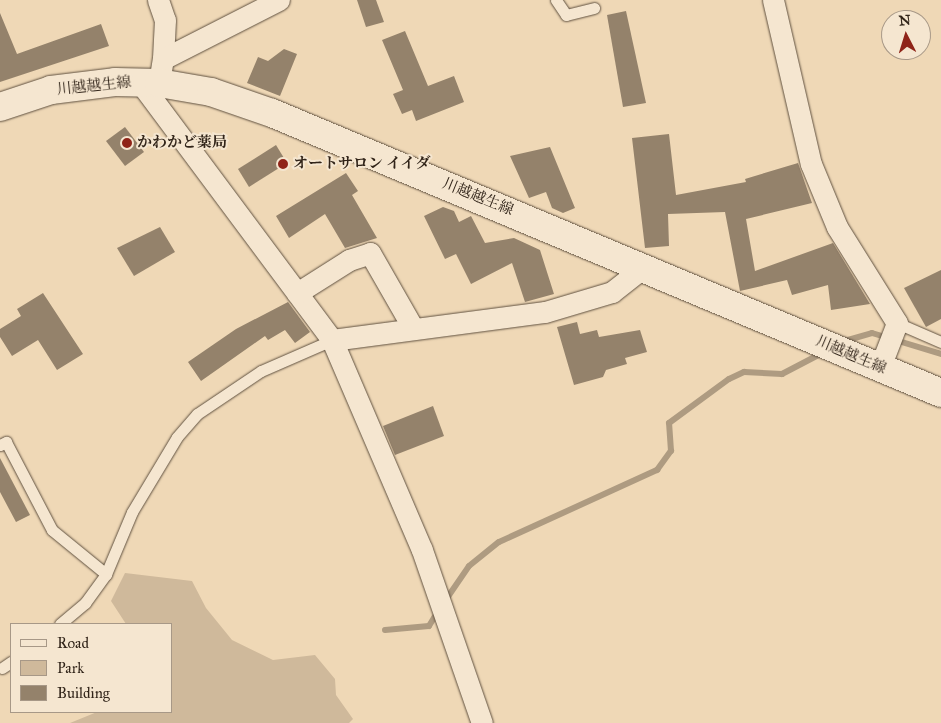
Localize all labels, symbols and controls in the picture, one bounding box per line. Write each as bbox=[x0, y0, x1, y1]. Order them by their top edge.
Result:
north arrow bbox=[881, 10, 931, 60]
text: N bbox=[898, 12, 911, 30]
street label: 川越越生線 bbox=[56, 73, 132, 99]
place label: かわかど薬局 bbox=[137, 134, 227, 152]
marker: かわかど薬局 bbox=[121, 137, 133, 149]
place label: オートサロン イイダ bbox=[293, 155, 431, 173]
marker: オートサロン イイダ bbox=[277, 158, 289, 170]
street label: 川越越生線 bbox=[440, 175, 516, 219]
street label: 川越越生線 bbox=[813, 332, 889, 378]
legend bbox=[10, 623, 172, 713]
text: Road bbox=[57, 634, 89, 652]
text: Park bbox=[57, 659, 84, 677]
text: Building bbox=[57, 684, 110, 702]

